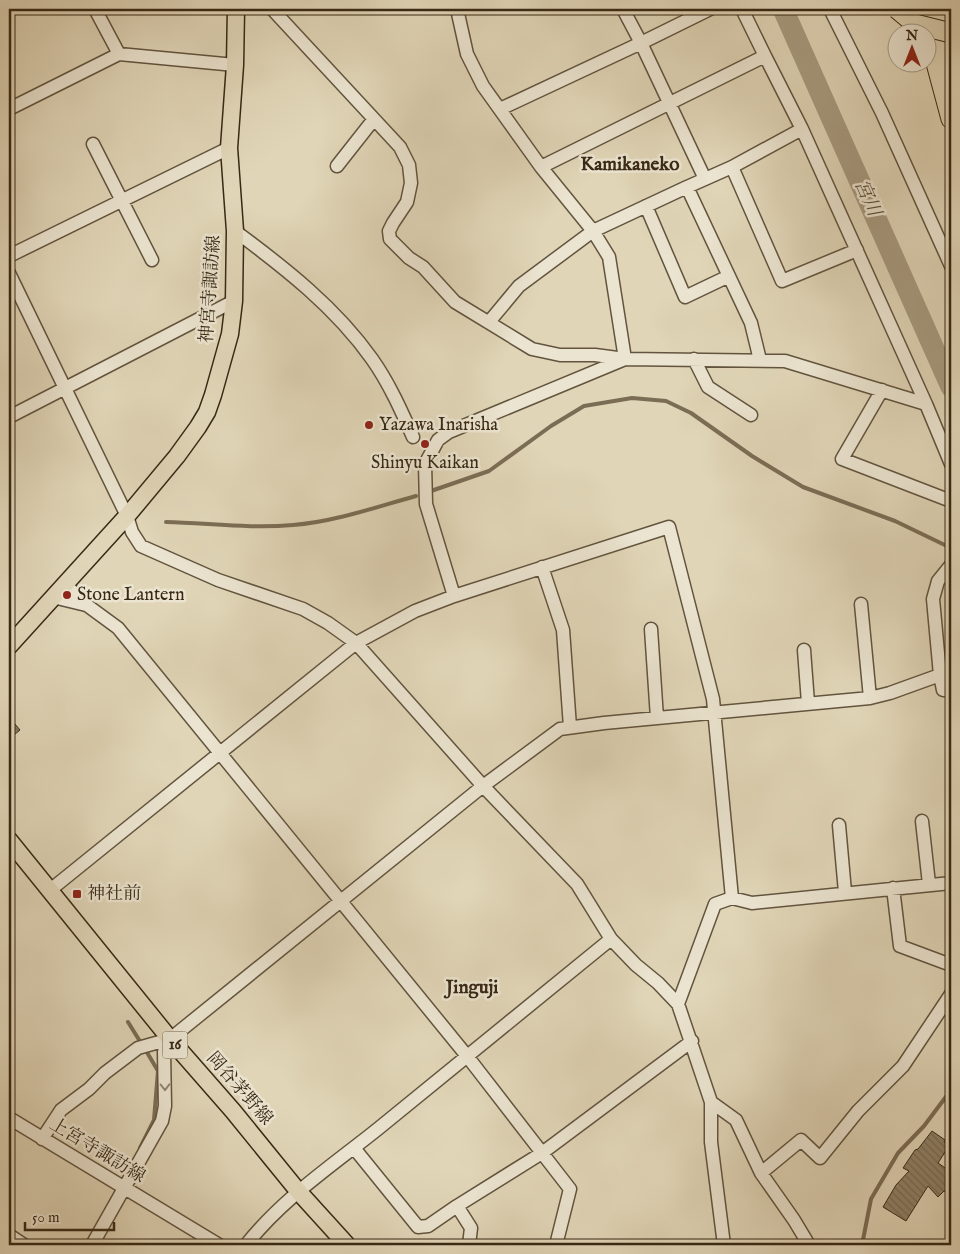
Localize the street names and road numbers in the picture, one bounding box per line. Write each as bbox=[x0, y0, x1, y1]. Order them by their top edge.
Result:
street label: 神宮寺諏訪線 bbox=[196, 234, 226, 344]
road number: 16 bbox=[162, 1032, 188, 1058]
street label: 岡谷茅野線 bbox=[201, 1047, 277, 1131]
street label: 上宮寺諏訪線 bbox=[45, 1113, 149, 1189]

